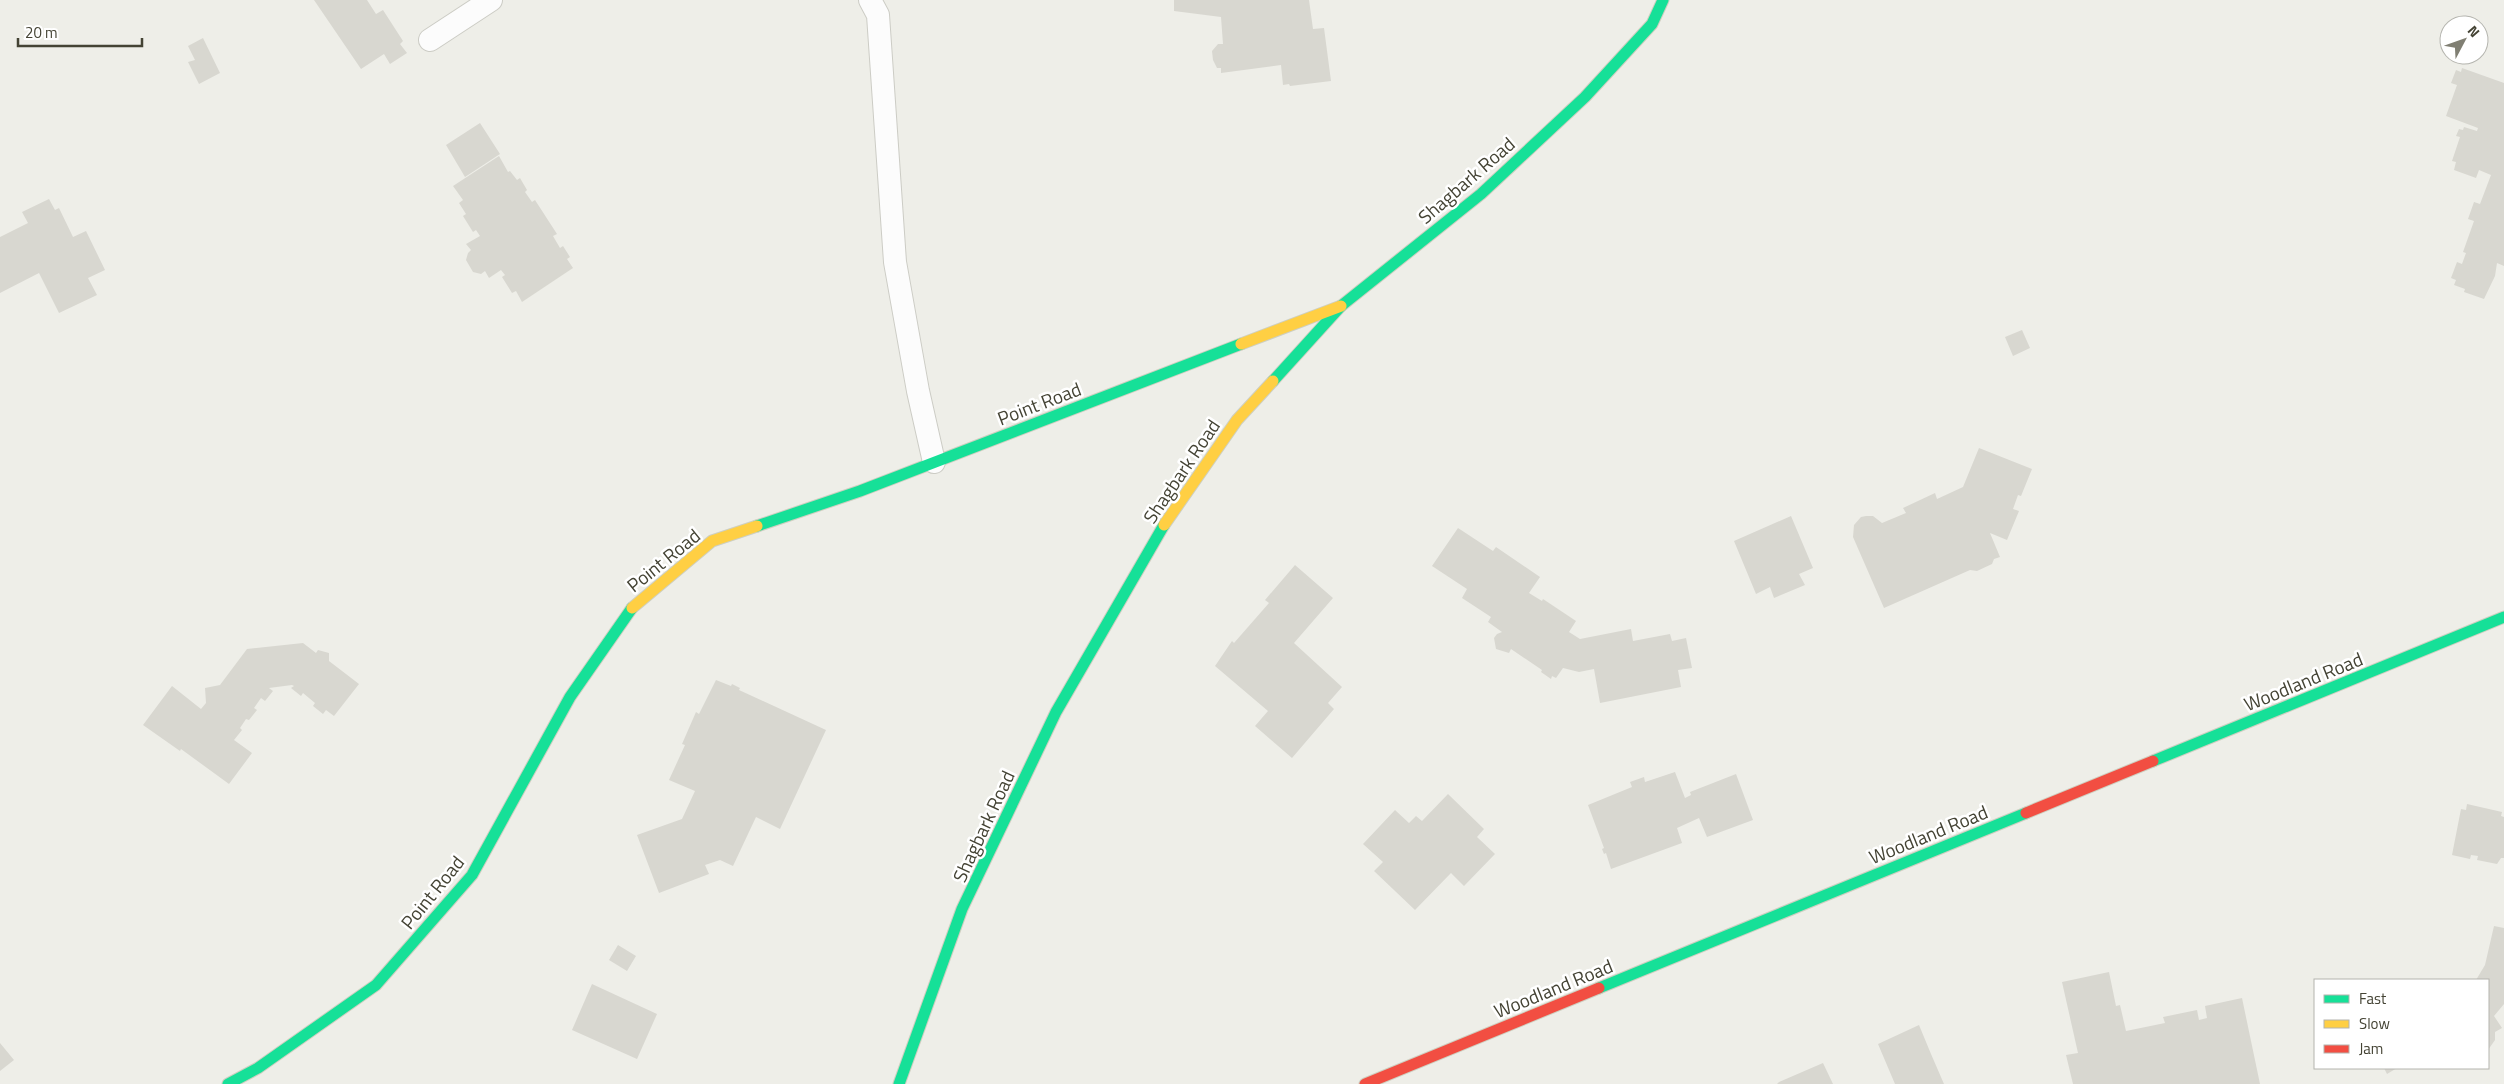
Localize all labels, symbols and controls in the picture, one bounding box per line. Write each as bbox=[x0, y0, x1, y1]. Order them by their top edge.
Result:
scale bar bbox=[18, 15, 141, 47]
north arrow bbox=[2439, 15, 2489, 65]
text: 20 m bbox=[25, 21, 58, 44]
text: N bbox=[2463, 21, 2485, 42]
street label: Shagbark Road bbox=[1411, 130, 1521, 230]
street label: Point Road bbox=[993, 374, 1085, 432]
street label: Shagbark Road bbox=[1135, 413, 1227, 529]
street label: Point Road bbox=[620, 521, 706, 599]
street label: Woodland Road bbox=[2239, 644, 2367, 718]
street label: Shagbark Road bbox=[944, 765, 1022, 887]
street label: Woodland Road bbox=[1864, 797, 1992, 871]
street label: Point Road bbox=[393, 849, 471, 935]
street label: Woodland Road bbox=[1489, 951, 1617, 1025]
legend bbox=[2314, 979, 2489, 1069]
text: Fast bbox=[2359, 987, 2387, 1010]
text: Slow bbox=[2359, 1012, 2390, 1035]
text: Jam bbox=[2359, 1037, 2383, 1060]

